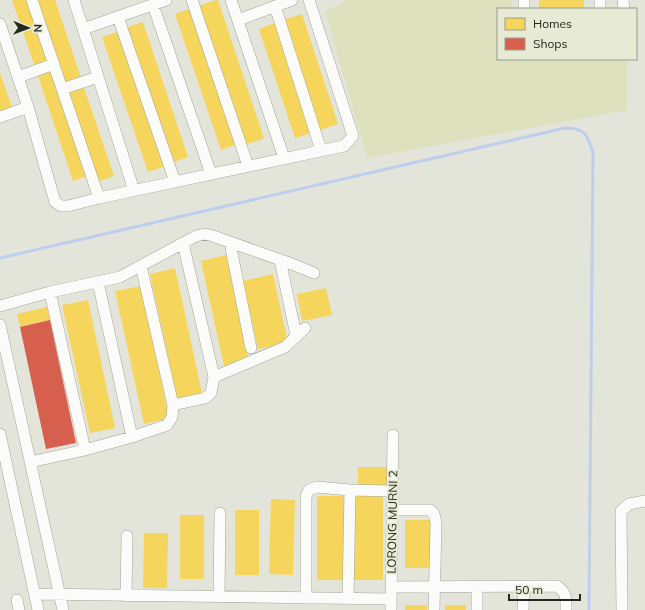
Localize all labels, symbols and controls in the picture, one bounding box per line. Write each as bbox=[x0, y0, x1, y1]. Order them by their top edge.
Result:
north arrow bbox=[8, 8, 48, 48]
legend bbox=[497, 8, 637, 60]
text: Homes bbox=[533, 16, 572, 31]
text: N bbox=[31, 24, 45, 32]
text: Shops bbox=[533, 36, 568, 51]
street label: LORONG MURNI 2 bbox=[384, 470, 400, 574]
scale bar bbox=[509, 576, 580, 602]
text: 50 m bbox=[515, 582, 543, 597]

